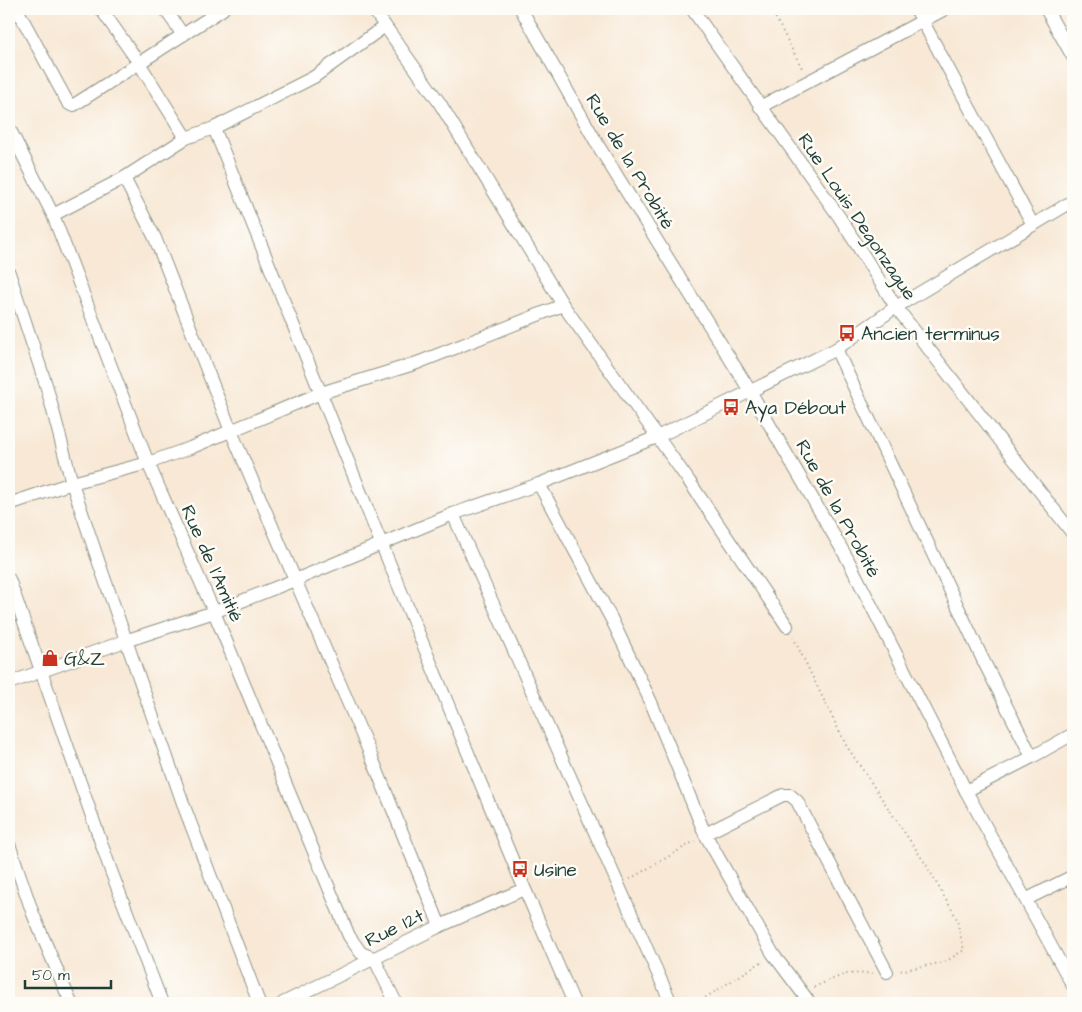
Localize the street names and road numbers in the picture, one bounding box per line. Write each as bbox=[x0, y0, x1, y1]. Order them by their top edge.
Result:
street label: Rue de la Probité bbox=[579, 89, 681, 235]
street label: Rue Louis Degonzague bbox=[790, 128, 923, 306]
street label: Rue de la Probité bbox=[789, 435, 887, 583]
street label: Rue de l'Amitié bbox=[174, 501, 249, 626]
street label: Rue I2t bbox=[361, 902, 429, 954]

